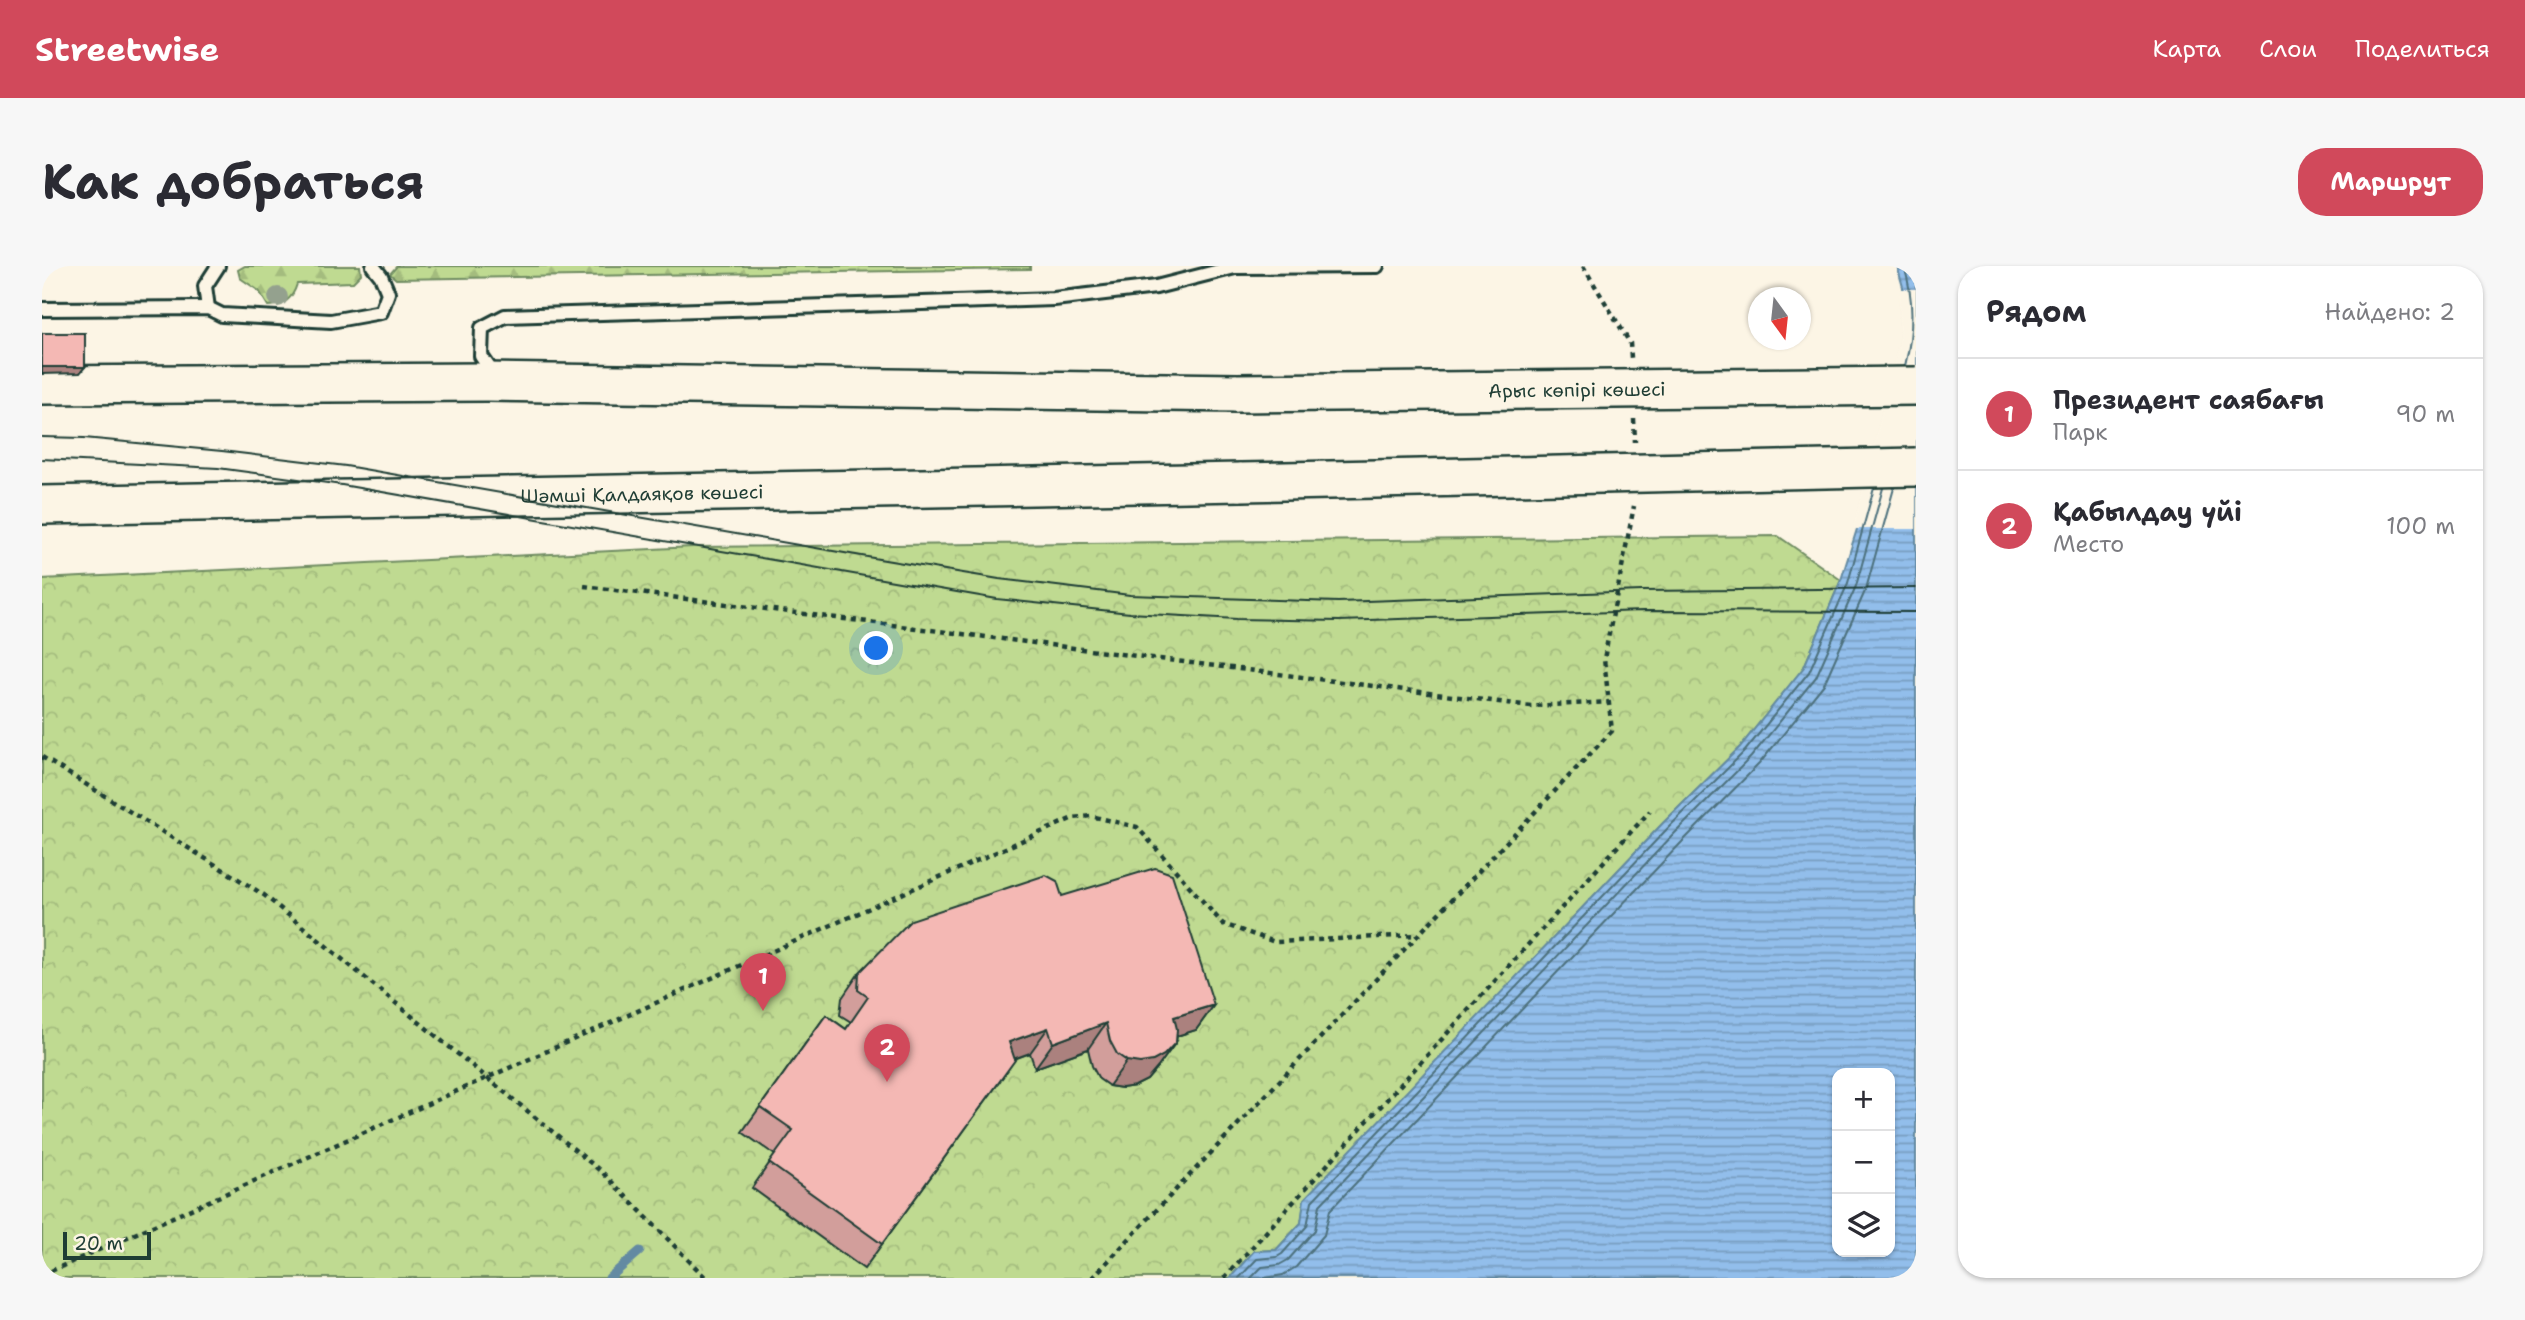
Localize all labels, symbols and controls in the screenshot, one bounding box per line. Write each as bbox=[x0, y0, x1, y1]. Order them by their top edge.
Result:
text: Streetwise bbox=[35, 27, 219, 72]
text: Карта bbox=[2153, 33, 2221, 65]
text: Слои bbox=[2259, 33, 2317, 65]
text: Поделиться bbox=[2355, 33, 2490, 65]
button: Маршрут bbox=[2298, 148, 2483, 216]
text: Как добраться bbox=[42, 149, 424, 215]
north arrow bbox=[1748, 287, 1811, 350]
text: Рядом bbox=[1986, 291, 2086, 332]
text: Найдено: 2 bbox=[2325, 297, 2455, 327]
street label: Арыс көпірі көшесі bbox=[1488, 376, 1666, 403]
text: Президент саябағы bbox=[2053, 382, 2324, 417]
text: 1 bbox=[2004, 399, 2014, 429]
text: 90 m bbox=[2395, 399, 2455, 429]
text: Парк bbox=[2053, 417, 2108, 447]
street label: Шәмші Қалдаяқов көшесі bbox=[520, 479, 764, 508]
text: Қабылдау үйі bbox=[2053, 494, 2242, 529]
text: 2 bbox=[2001, 511, 2017, 541]
text: 100 m bbox=[2386, 511, 2455, 541]
text: Место bbox=[2053, 529, 2124, 559]
your location bbox=[859, 631, 893, 665]
pin: 1 bbox=[740, 953, 786, 1011]
pin: 2 bbox=[864, 1024, 910, 1082]
map controls bbox=[1832, 1068, 1895, 1257]
button: + bbox=[1832, 1068, 1895, 1131]
button: − bbox=[1832, 1131, 1895, 1194]
button: layers bbox=[1832, 1194, 1895, 1257]
scale bar bbox=[63, 1229, 150, 1261]
text: 20 m bbox=[74, 1231, 123, 1256]

